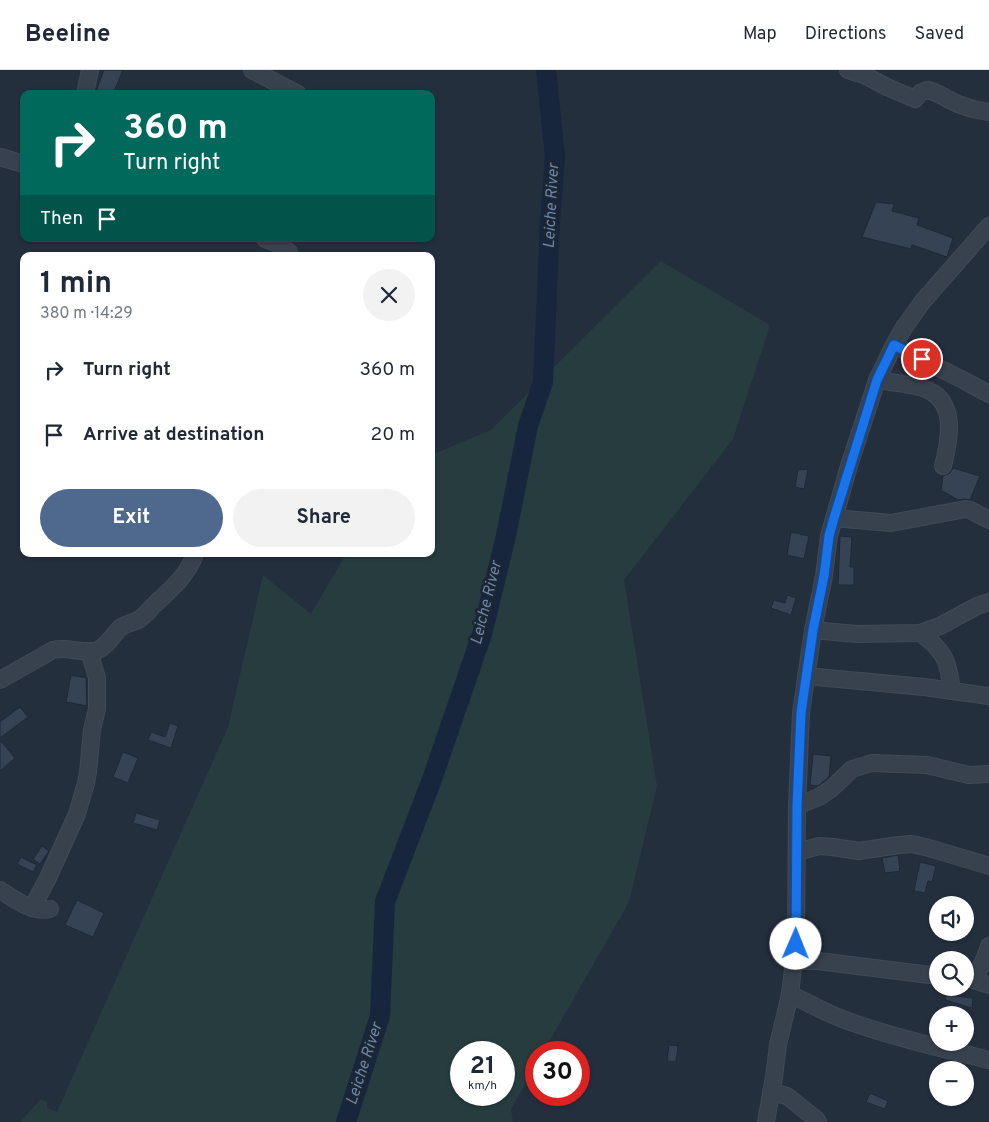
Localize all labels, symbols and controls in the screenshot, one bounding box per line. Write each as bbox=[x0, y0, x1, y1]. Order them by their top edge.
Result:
text: Beeline bbox=[25, 20, 110, 50]
text: Map bbox=[743, 23, 777, 46]
text: Directions bbox=[805, 23, 887, 46]
text: Saved bbox=[915, 23, 964, 46]
text: 360 m bbox=[123, 107, 228, 151]
icon: right bbox=[40, 110, 105, 175]
text: Turn right bbox=[123, 150, 220, 177]
water label: Leiche River bbox=[540, 161, 564, 249]
icon: arrive bbox=[93, 205, 121, 233]
text: Then bbox=[40, 207, 83, 231]
text: 1 min bbox=[40, 266, 112, 303]
button: close bbox=[363, 269, 415, 321]
text: 380 m · 14:29 bbox=[40, 304, 133, 324]
pin bbox=[901, 338, 943, 380]
icon: arrive bbox=[908, 345, 936, 373]
icon: right bbox=[40, 356, 68, 384]
text: Turn right bbox=[83, 358, 171, 382]
text: 360 m bbox=[359, 358, 415, 382]
icon: arrive bbox=[40, 421, 68, 449]
text: Arrive at destination bbox=[83, 423, 264, 447]
text: 20 m bbox=[371, 423, 415, 447]
button: Exit bbox=[40, 489, 223, 547]
button: Share bbox=[233, 489, 415, 547]
water label: Leiche River bbox=[467, 557, 507, 647]
map controls bbox=[929, 896, 974, 1106]
button: sound bbox=[929, 896, 974, 941]
position arrow bbox=[769, 917, 821, 969]
button: search bbox=[929, 951, 974, 996]
button: + bbox=[929, 1006, 974, 1051]
water label: Leiche River bbox=[342, 1019, 388, 1108]
speed limit sign: 30 bbox=[525, 1041, 590, 1106]
text: 21 bbox=[470, 1051, 495, 1083]
button: − bbox=[929, 1061, 974, 1106]
text: km/h bbox=[468, 1078, 497, 1094]

